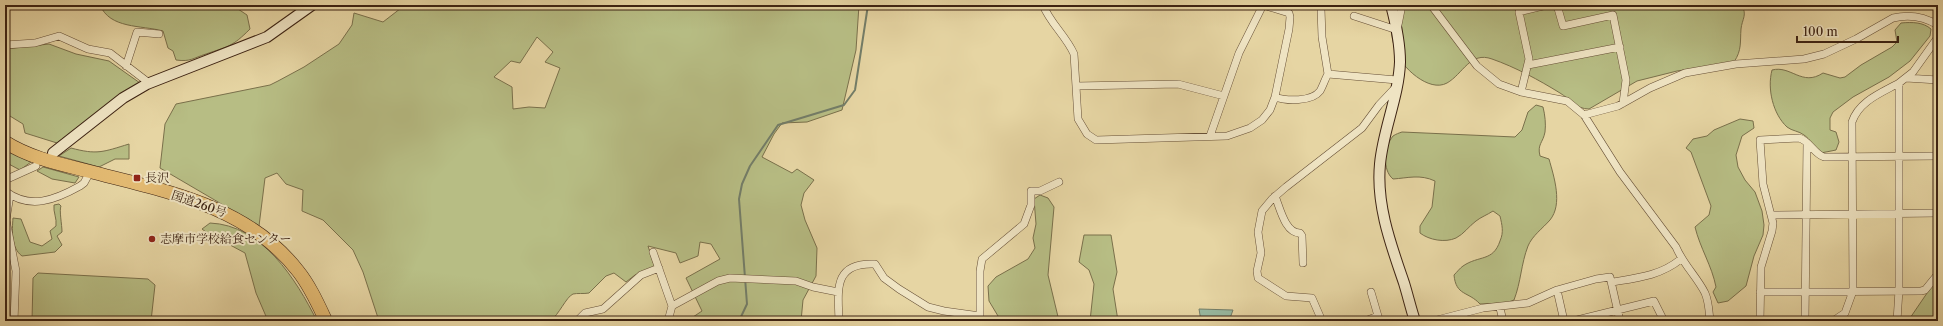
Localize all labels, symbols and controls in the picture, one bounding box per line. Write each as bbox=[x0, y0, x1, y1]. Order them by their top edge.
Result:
scale bar bbox=[1797, 18, 1898, 44]
text: 100 m bbox=[1803, 24, 1838, 39]
place label: 長沢 bbox=[145, 170, 169, 185]
marker: 長沢 bbox=[132, 173, 142, 183]
street label: 国道260号 bbox=[170, 187, 229, 220]
place label: 志摩市学校給食センター bbox=[160, 231, 292, 246]
marker: 志摩市学校給食センター bbox=[147, 234, 157, 244]

